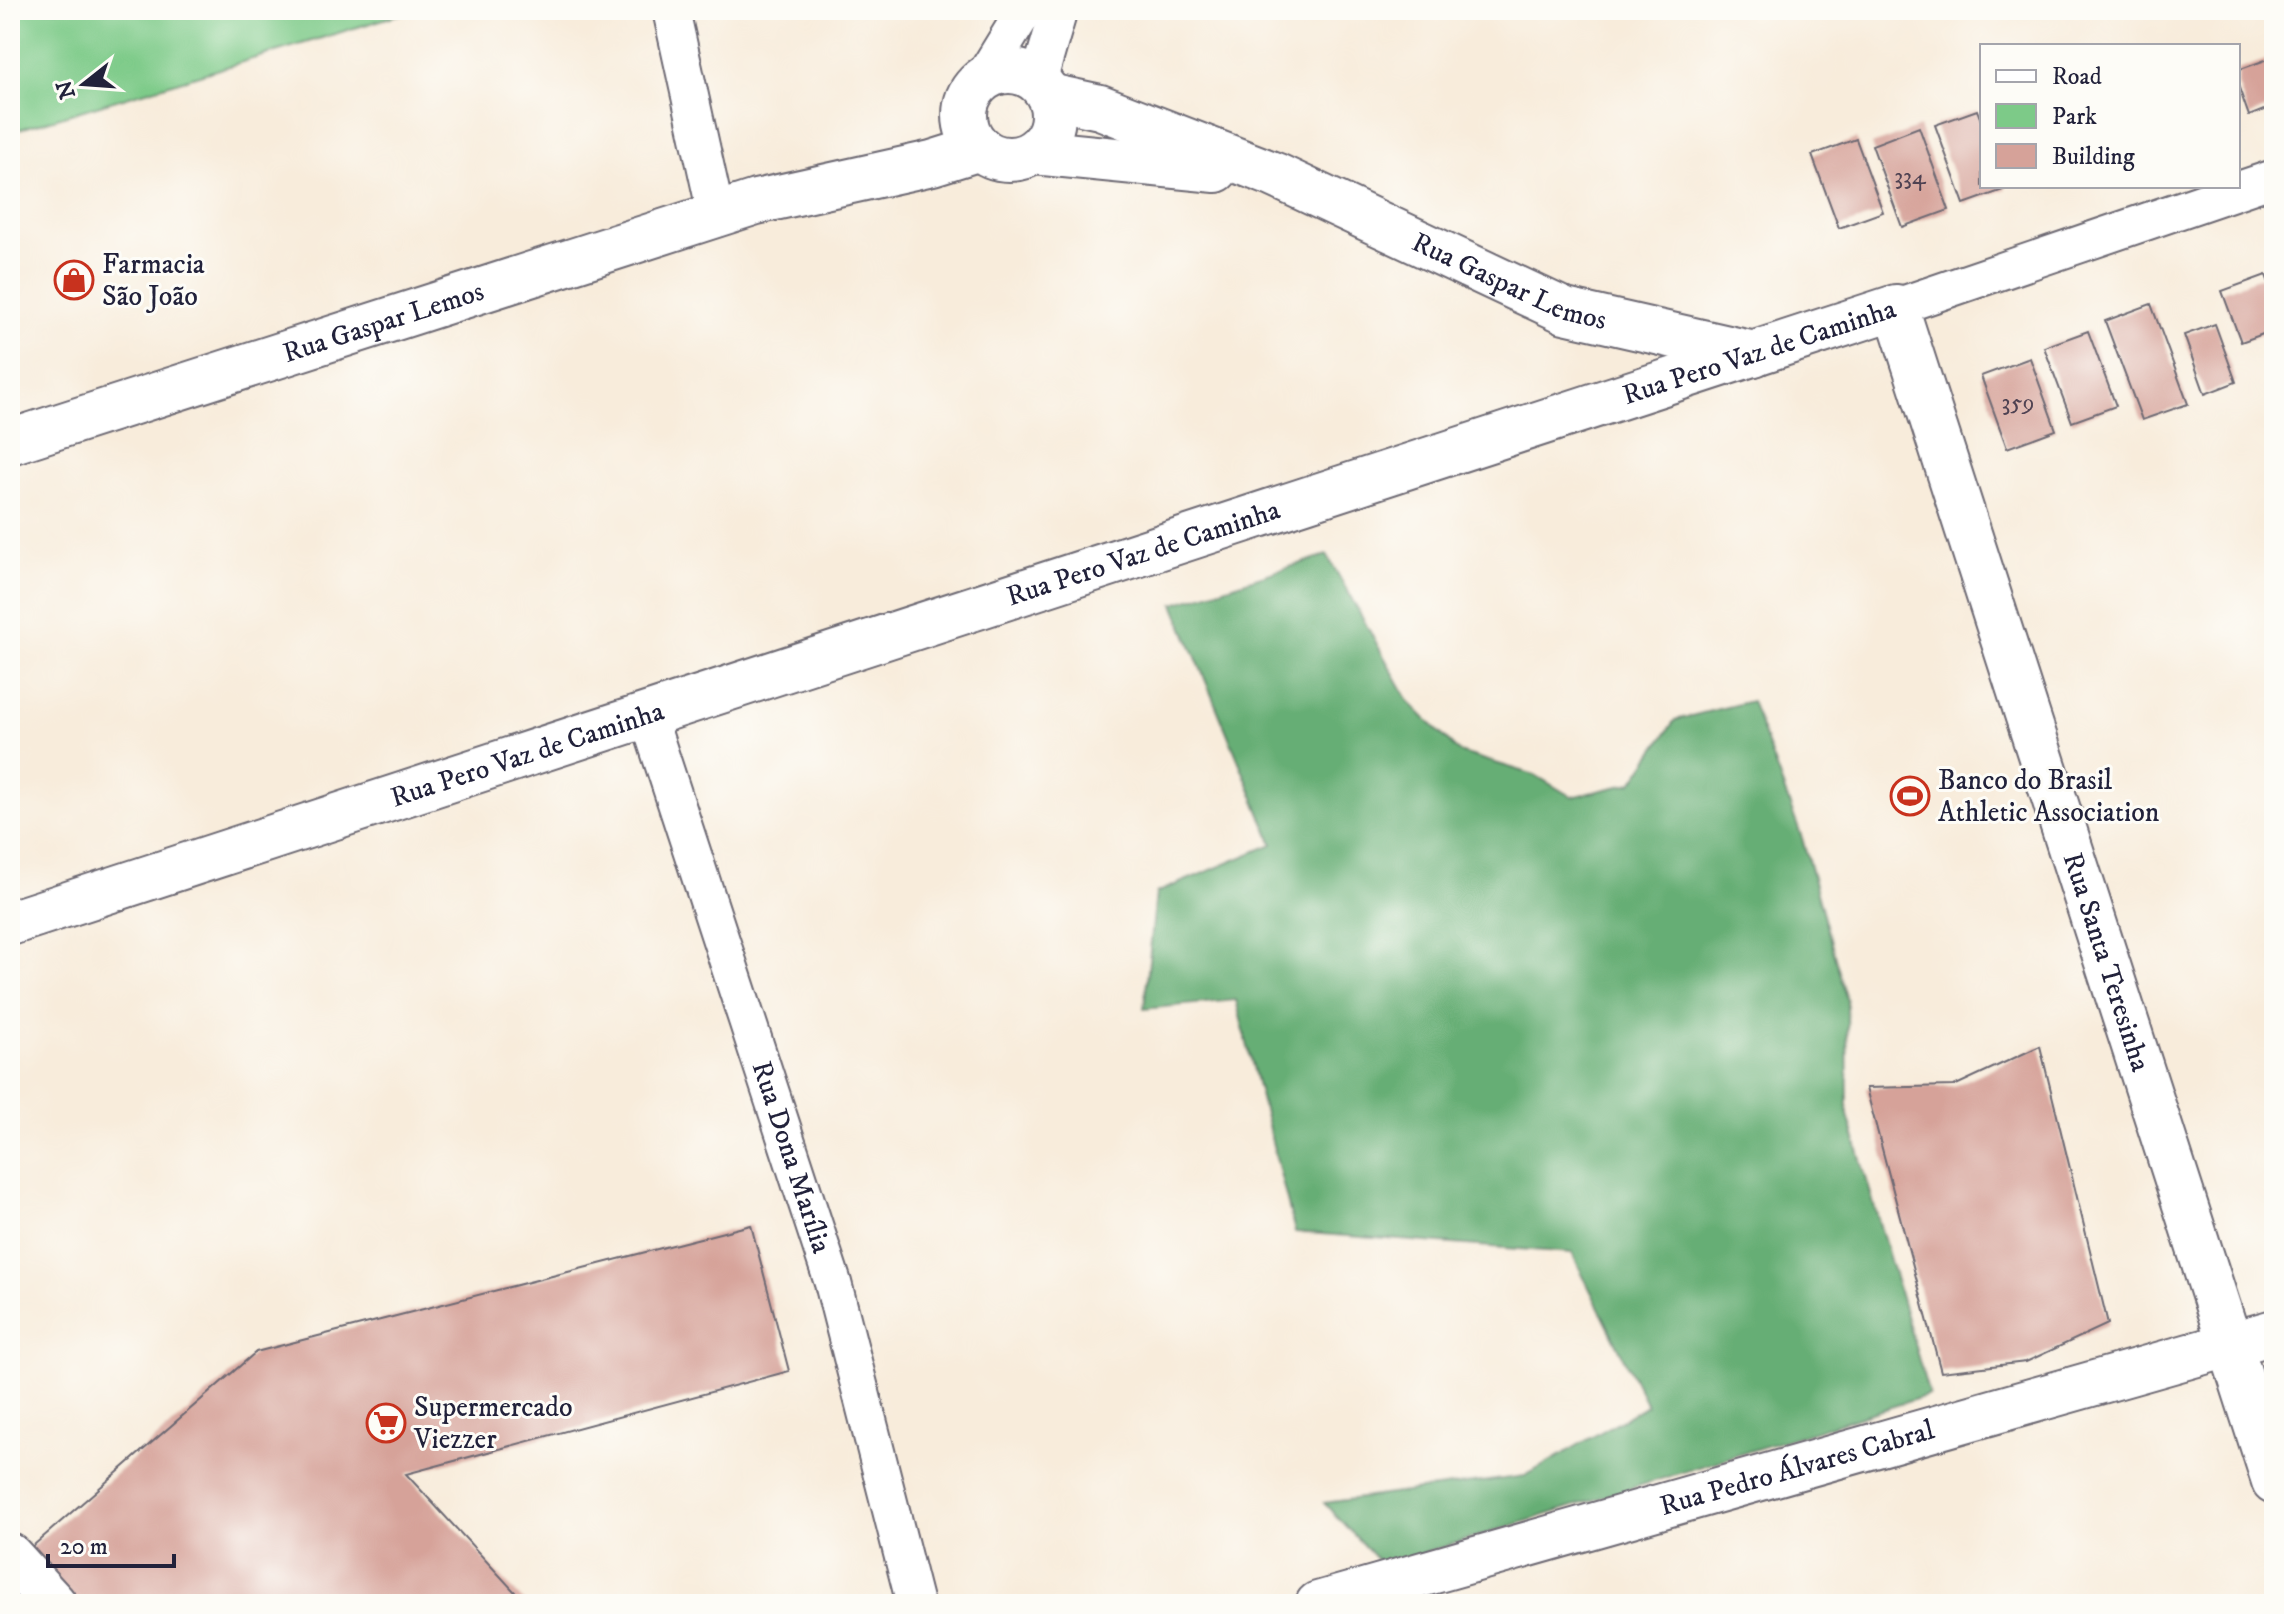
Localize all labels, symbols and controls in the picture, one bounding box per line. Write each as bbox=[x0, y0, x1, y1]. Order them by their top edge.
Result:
north arrow bbox=[44, 44, 124, 124]
legend bbox=[1980, 44, 2240, 188]
text: Road bbox=[2052, 62, 2102, 92]
text: N bbox=[51, 77, 82, 102]
text: Park bbox=[2052, 102, 2097, 132]
text: Building bbox=[2052, 142, 2135, 172]
house number: 334 bbox=[1894, 162, 1927, 192]
street label: Rua Gaspar Lemos bbox=[1407, 224, 1610, 337]
place label: Farmacia São João bbox=[102, 247, 205, 314]
shop icon: Farmacia São João bbox=[53, 259, 95, 301]
street label: Rua Gaspar Lemos bbox=[278, 273, 488, 371]
street label: Rua Pero Vaz de Caminha bbox=[1618, 291, 1900, 413]
house number: 359 bbox=[2002, 388, 2034, 418]
street label: Rua Pero Vaz de Caminha bbox=[1002, 492, 1284, 614]
street label: Rua Pero Vaz de Caminha bbox=[386, 693, 668, 815]
place label: Banco do Brasil Athletic Association bbox=[1938, 763, 2160, 830]
sports icon: Banco do Brasil Athletic Association bbox=[1889, 775, 1931, 817]
street label: Rua Santa Teresinha bbox=[2055, 848, 2158, 1076]
street label: Rua Dona Marília bbox=[744, 1057, 839, 1257]
place label: Supermercado Viezzer bbox=[413, 1390, 573, 1457]
supermarket icon: Supermercado Viezzer bbox=[365, 1402, 407, 1444]
street label: Rua Pedro Álvares Cabral bbox=[1656, 1412, 1939, 1523]
scale bar bbox=[48, 1518, 174, 1568]
text: 20 m bbox=[60, 1532, 108, 1562]

